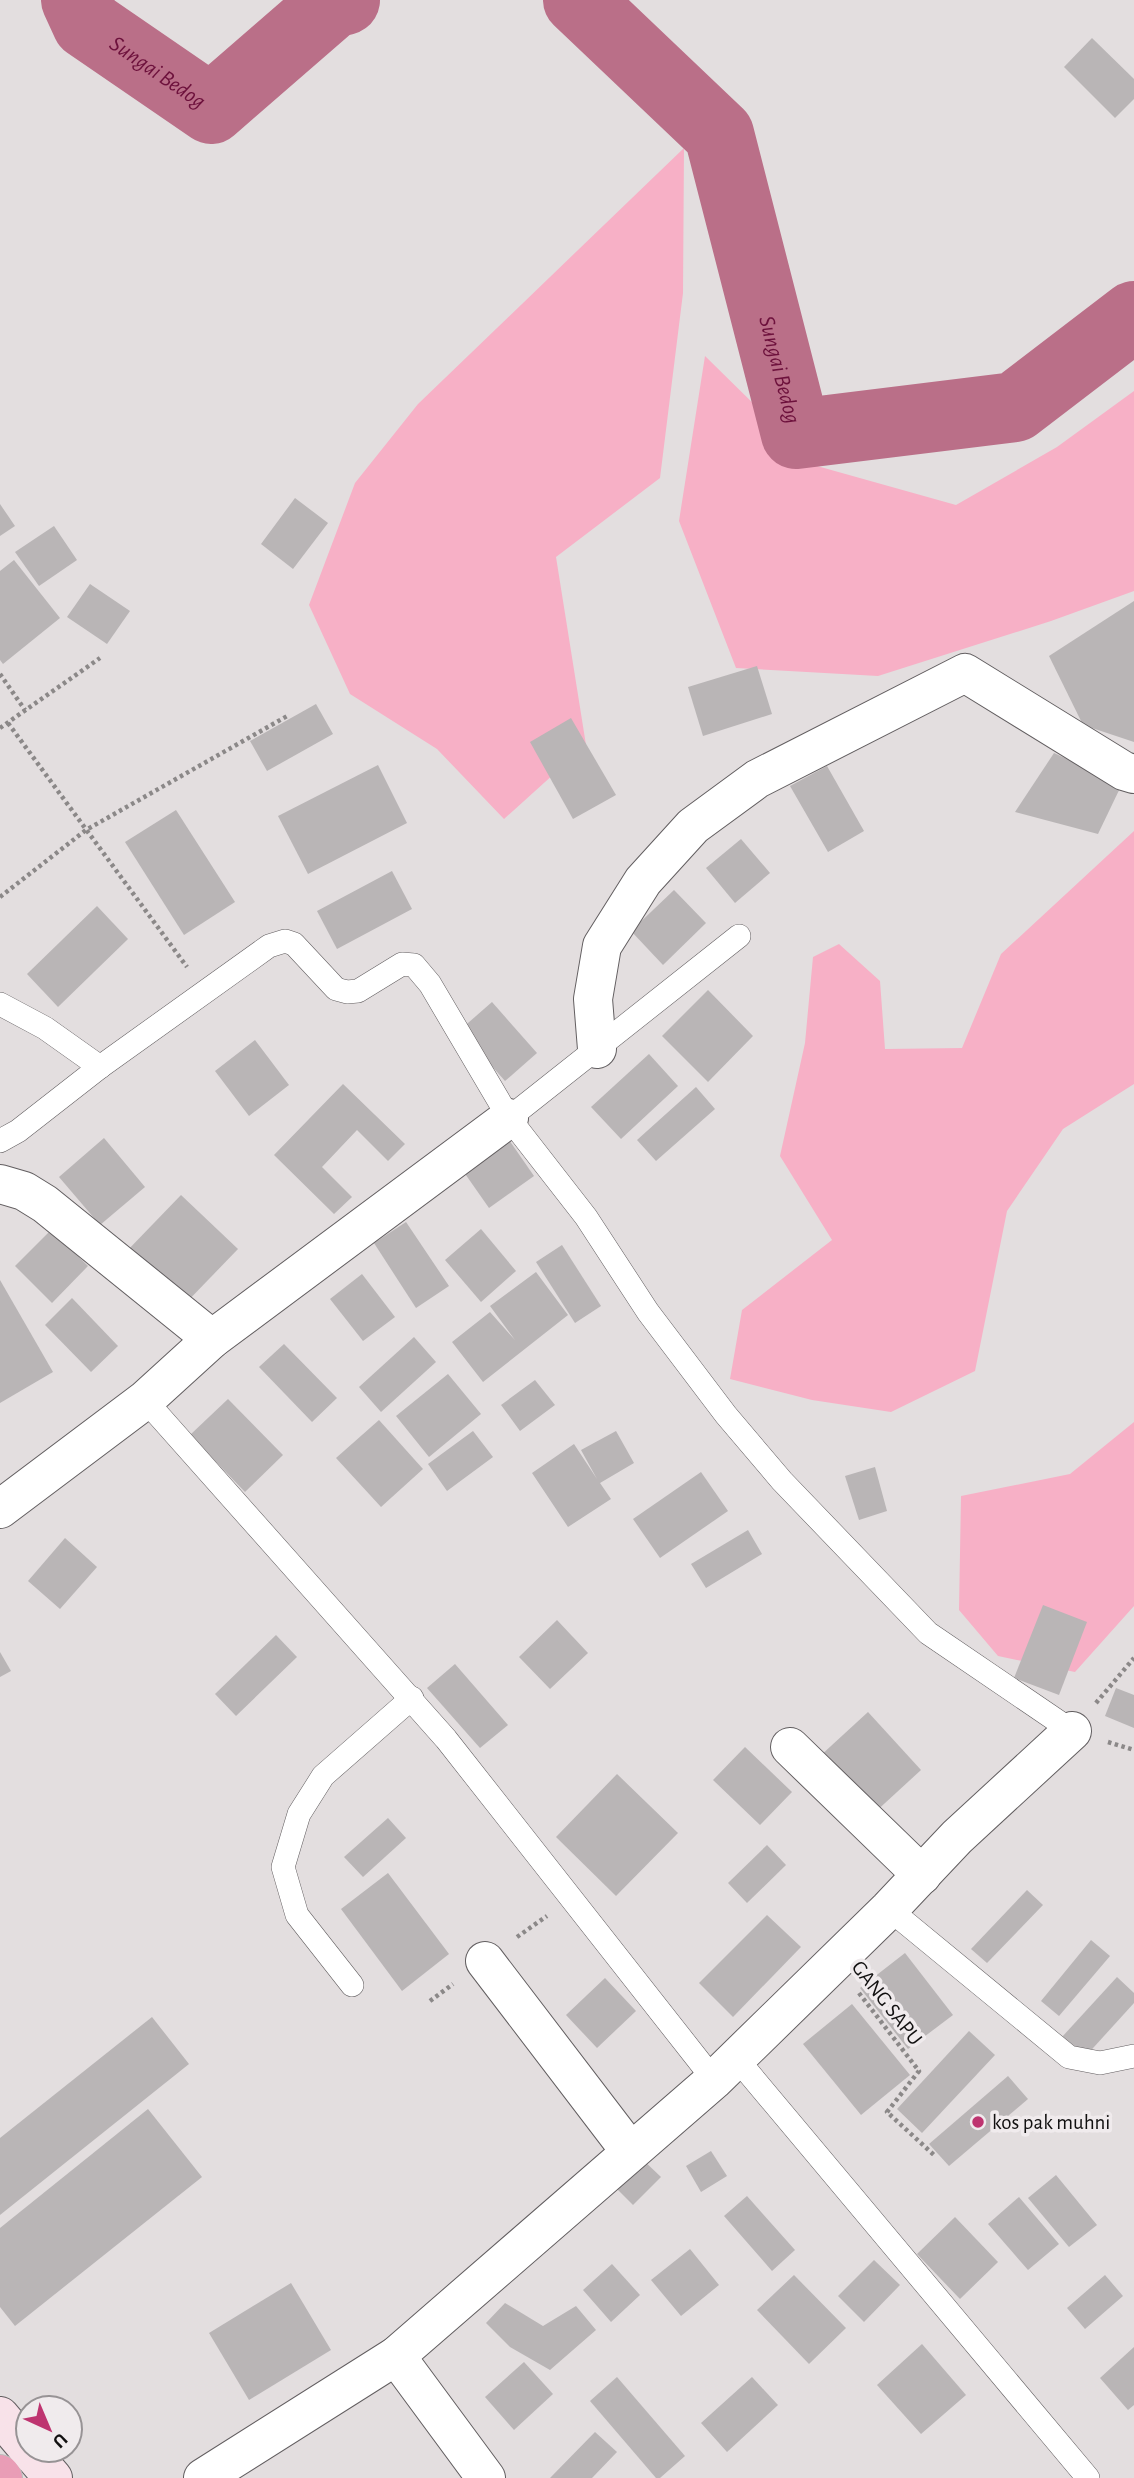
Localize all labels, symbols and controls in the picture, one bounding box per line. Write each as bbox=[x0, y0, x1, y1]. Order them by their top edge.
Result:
water label: Sungai Bedog bbox=[105, 32, 210, 113]
water label: Sungai Bedog bbox=[755, 313, 804, 426]
street label: GANG SAPU bbox=[848, 1957, 926, 2049]
place label: kos pak muhni bbox=[992, 2112, 1110, 2133]
marker: kos pak muhni bbox=[970, 2114, 986, 2130]
north arrow bbox=[14, 2394, 84, 2464]
text: U bbox=[49, 2429, 71, 2451]

